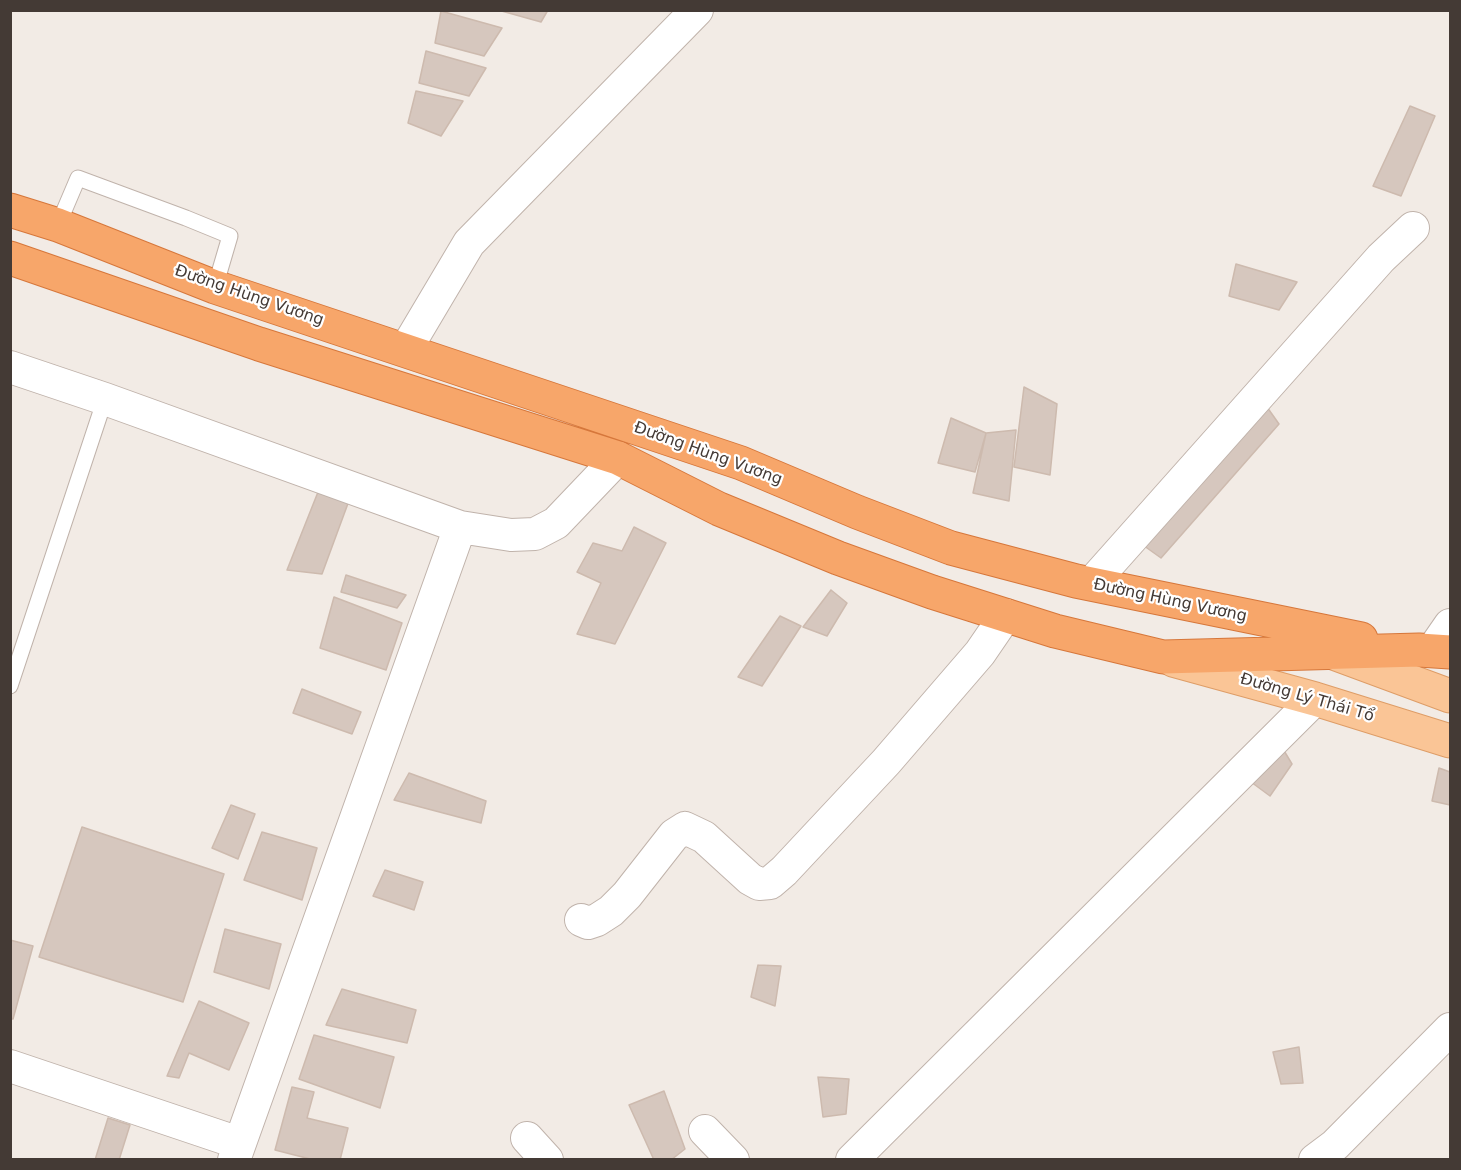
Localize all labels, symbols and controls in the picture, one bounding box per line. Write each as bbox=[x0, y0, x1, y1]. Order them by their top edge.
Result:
street label: Đường Hùng Vương bbox=[172, 261, 326, 331]
street label: Đường Hùng Vương bbox=[631, 418, 785, 490]
street label: Đường Hùng Vương bbox=[1091, 575, 1249, 627]
street label: Đường Lý Thái Tổ bbox=[1238, 670, 1376, 726]

